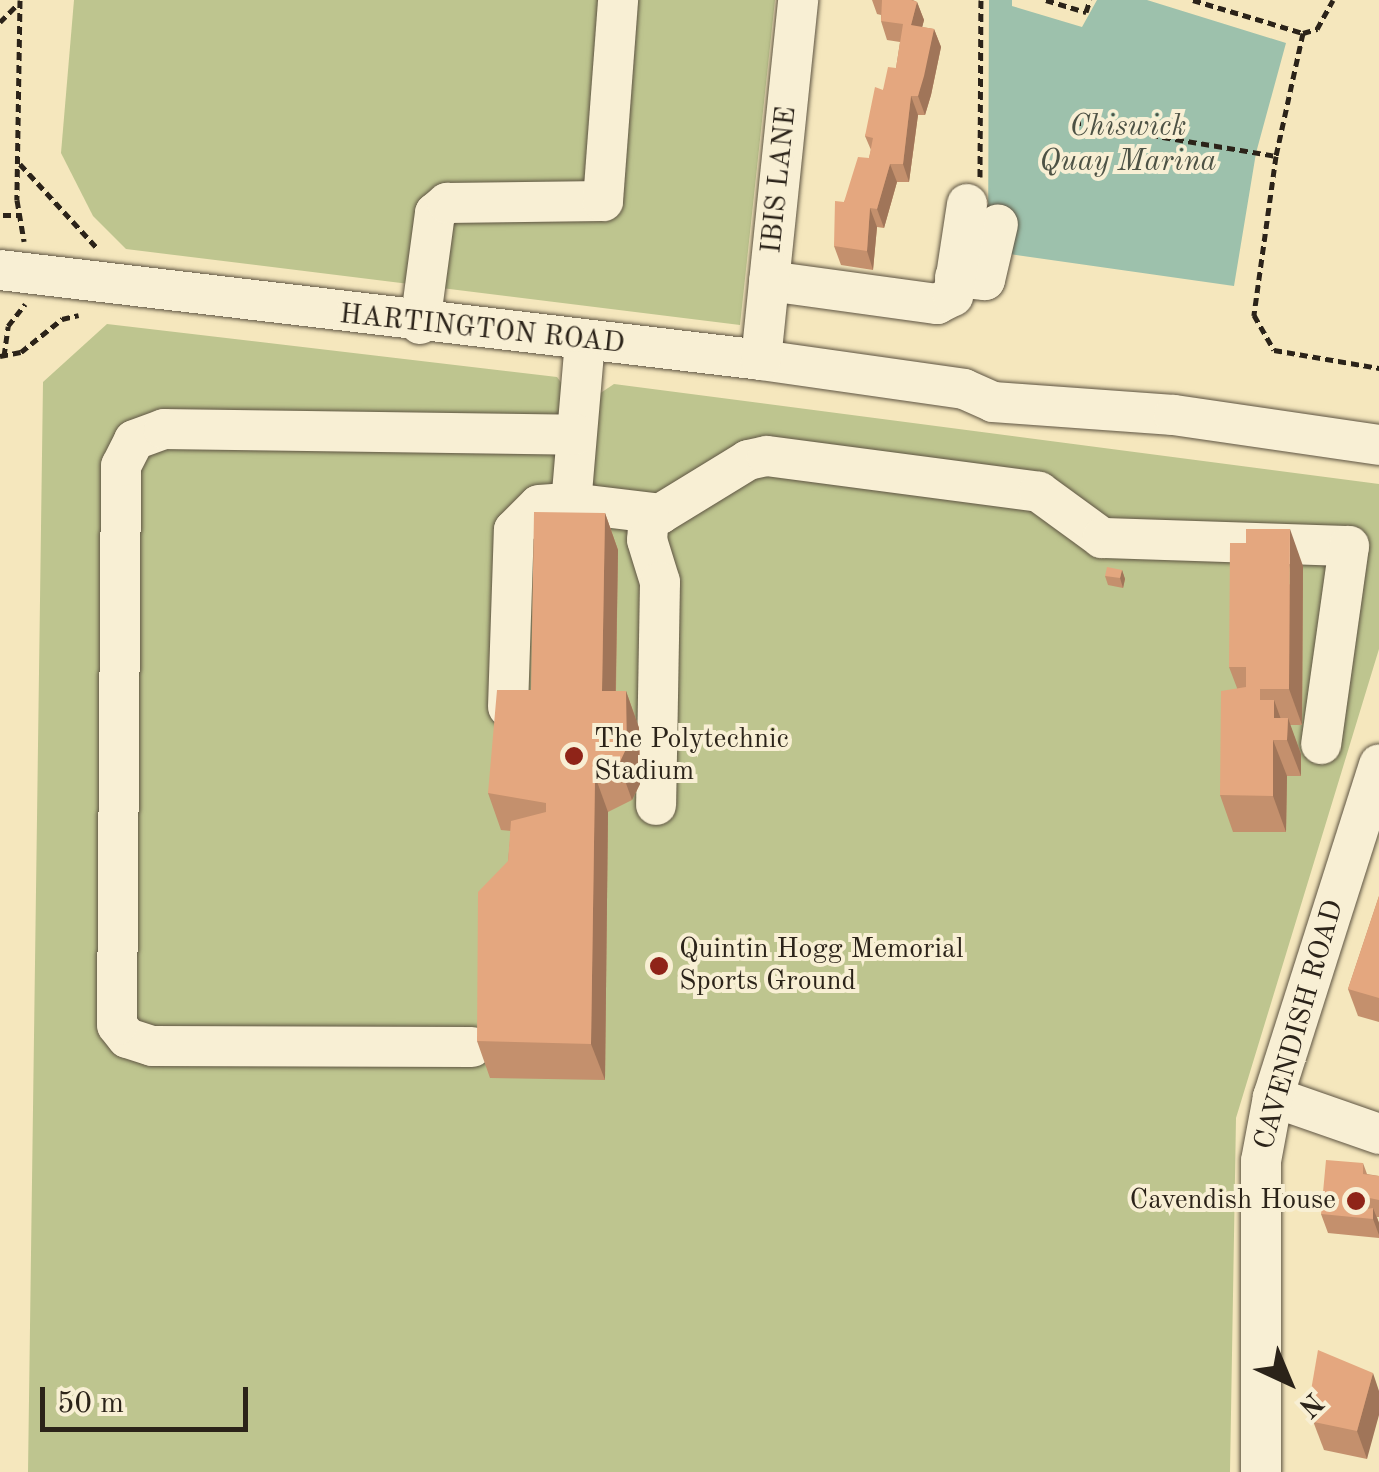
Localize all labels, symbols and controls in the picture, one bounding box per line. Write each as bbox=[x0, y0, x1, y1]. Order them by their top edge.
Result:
street label: IBIS LANE bbox=[756, 105, 804, 255]
water label: Chiswick Quay Marina bbox=[1039, 109, 1217, 180]
street label: HARTINGTON ROAD bbox=[338, 298, 626, 362]
place label: The Polytechnic Stadium bbox=[594, 723, 789, 789]
marker: The Polytechnic Stadium bbox=[563, 745, 585, 767]
street label: CAVENDISH ROAD bbox=[1248, 896, 1352, 1154]
place label: Quintin Hogg Memorial Sports Ground bbox=[679, 933, 963, 999]
marker: Quintin Hogg Memorial Sports Ground bbox=[648, 955, 670, 977]
place label: Cavendish House bbox=[1129, 1184, 1336, 1218]
marker: Cavendish House bbox=[1345, 1190, 1367, 1212]
north arrow bbox=[1239, 1332, 1339, 1432]
scale bar bbox=[45, 1367, 252, 1429]
text: N bbox=[1292, 1386, 1327, 1421]
text: 50 m bbox=[57, 1389, 124, 1419]

